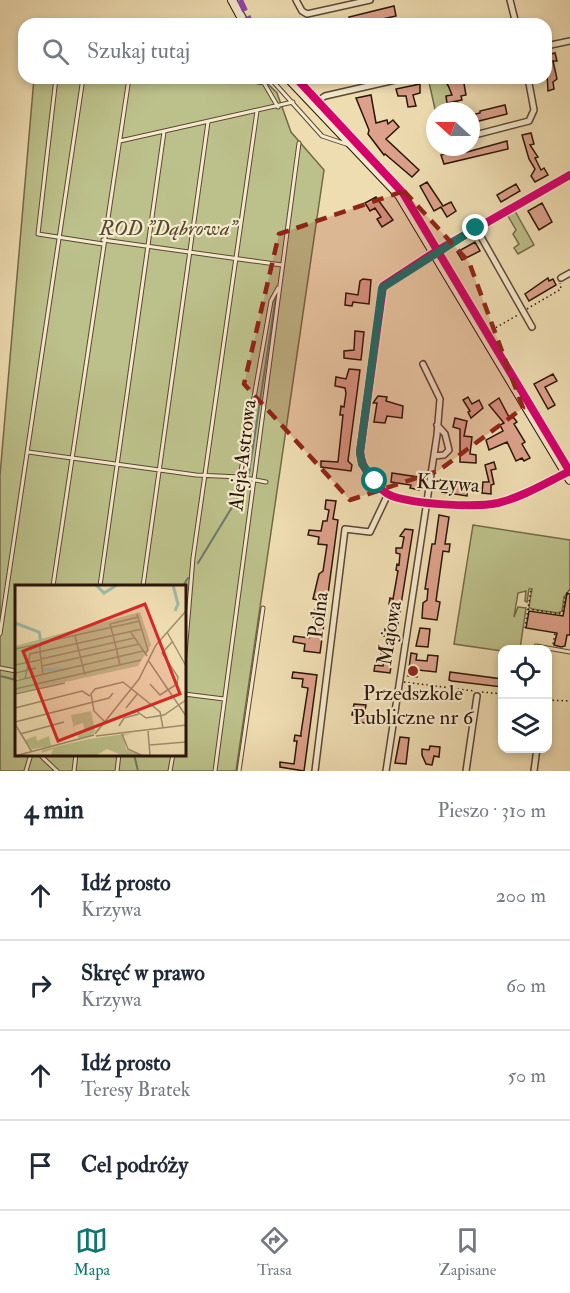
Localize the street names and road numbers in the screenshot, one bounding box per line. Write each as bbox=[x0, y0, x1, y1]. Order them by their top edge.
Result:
street label: Aleja Astrowa bbox=[222, 397, 263, 513]
street label: Krzywa bbox=[415, 468, 481, 499]
street label: Polna bbox=[302, 590, 335, 640]
street label: Majowa bbox=[371, 598, 408, 667]

